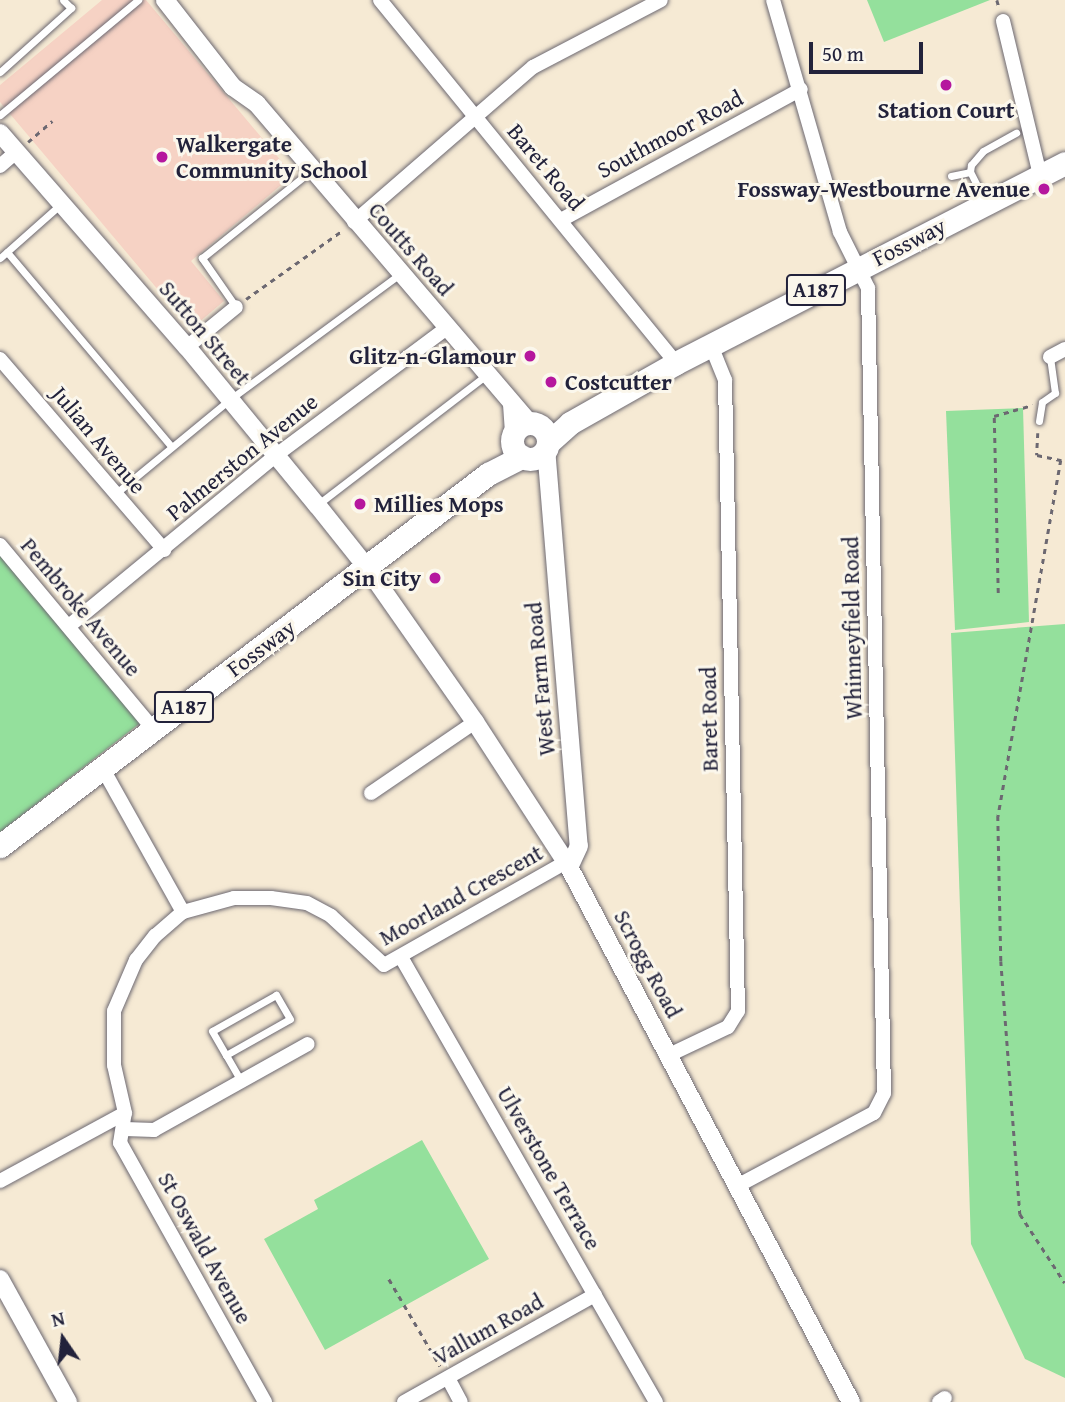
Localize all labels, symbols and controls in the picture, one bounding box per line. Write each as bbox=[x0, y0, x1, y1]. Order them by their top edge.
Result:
scale bar bbox=[813, 28, 927, 72]
text: 50 m bbox=[822, 38, 864, 69]
marker: Station Court bbox=[938, 77, 954, 93]
street label: Southmoor Road bbox=[592, 84, 748, 184]
place label: Station Court bbox=[877, 96, 1015, 124]
street label: Baret Road bbox=[502, 118, 590, 216]
place label: Walkergate Community School bbox=[176, 130, 368, 184]
marker: Walkergate Community School bbox=[154, 149, 170, 165]
place label: Fossway-Westbourne Avenue bbox=[738, 175, 1030, 203]
marker: Fossway-Westbourne Avenue bbox=[1036, 181, 1052, 197]
street label: Coutts Road bbox=[363, 196, 459, 302]
street label: Fossway bbox=[868, 212, 950, 272]
road number: A187 bbox=[784, 272, 848, 308]
street label: Sutton Street bbox=[153, 275, 257, 391]
place label: Glitz-n-Glamour bbox=[349, 342, 516, 370]
marker: Glitz-n-Glamour bbox=[522, 348, 538, 364]
place label: Costcutter bbox=[565, 368, 672, 396]
marker: Costcutter bbox=[543, 374, 559, 390]
street label: Julian Avenue bbox=[46, 381, 152, 499]
street label: Palmerston Avenue bbox=[161, 388, 323, 526]
place label: Millies Mops bbox=[374, 490, 504, 518]
marker: Millies Mops bbox=[352, 496, 368, 512]
street label: Pembroke Avenue bbox=[15, 532, 147, 682]
street label: Whinneyfield Road bbox=[837, 536, 867, 720]
place label: Sin City bbox=[343, 564, 421, 592]
marker: Sin City bbox=[427, 570, 443, 586]
street label: West Farm Road bbox=[520, 601, 560, 757]
street label: Fossway bbox=[221, 613, 301, 683]
street label: Baret Road bbox=[694, 666, 724, 772]
road number: A187 bbox=[152, 690, 216, 724]
street label: Moorland Crescent bbox=[374, 839, 548, 951]
street label: Scrogg Road bbox=[608, 905, 688, 1023]
street label: Ulverstone Terrace bbox=[491, 1081, 607, 1255]
street label: St Oswald Avenue bbox=[152, 1167, 258, 1329]
street label: Vallum Road bbox=[428, 1287, 548, 1371]
north arrow bbox=[28, 1304, 98, 1374]
text: N bbox=[48, 1304, 67, 1334]

